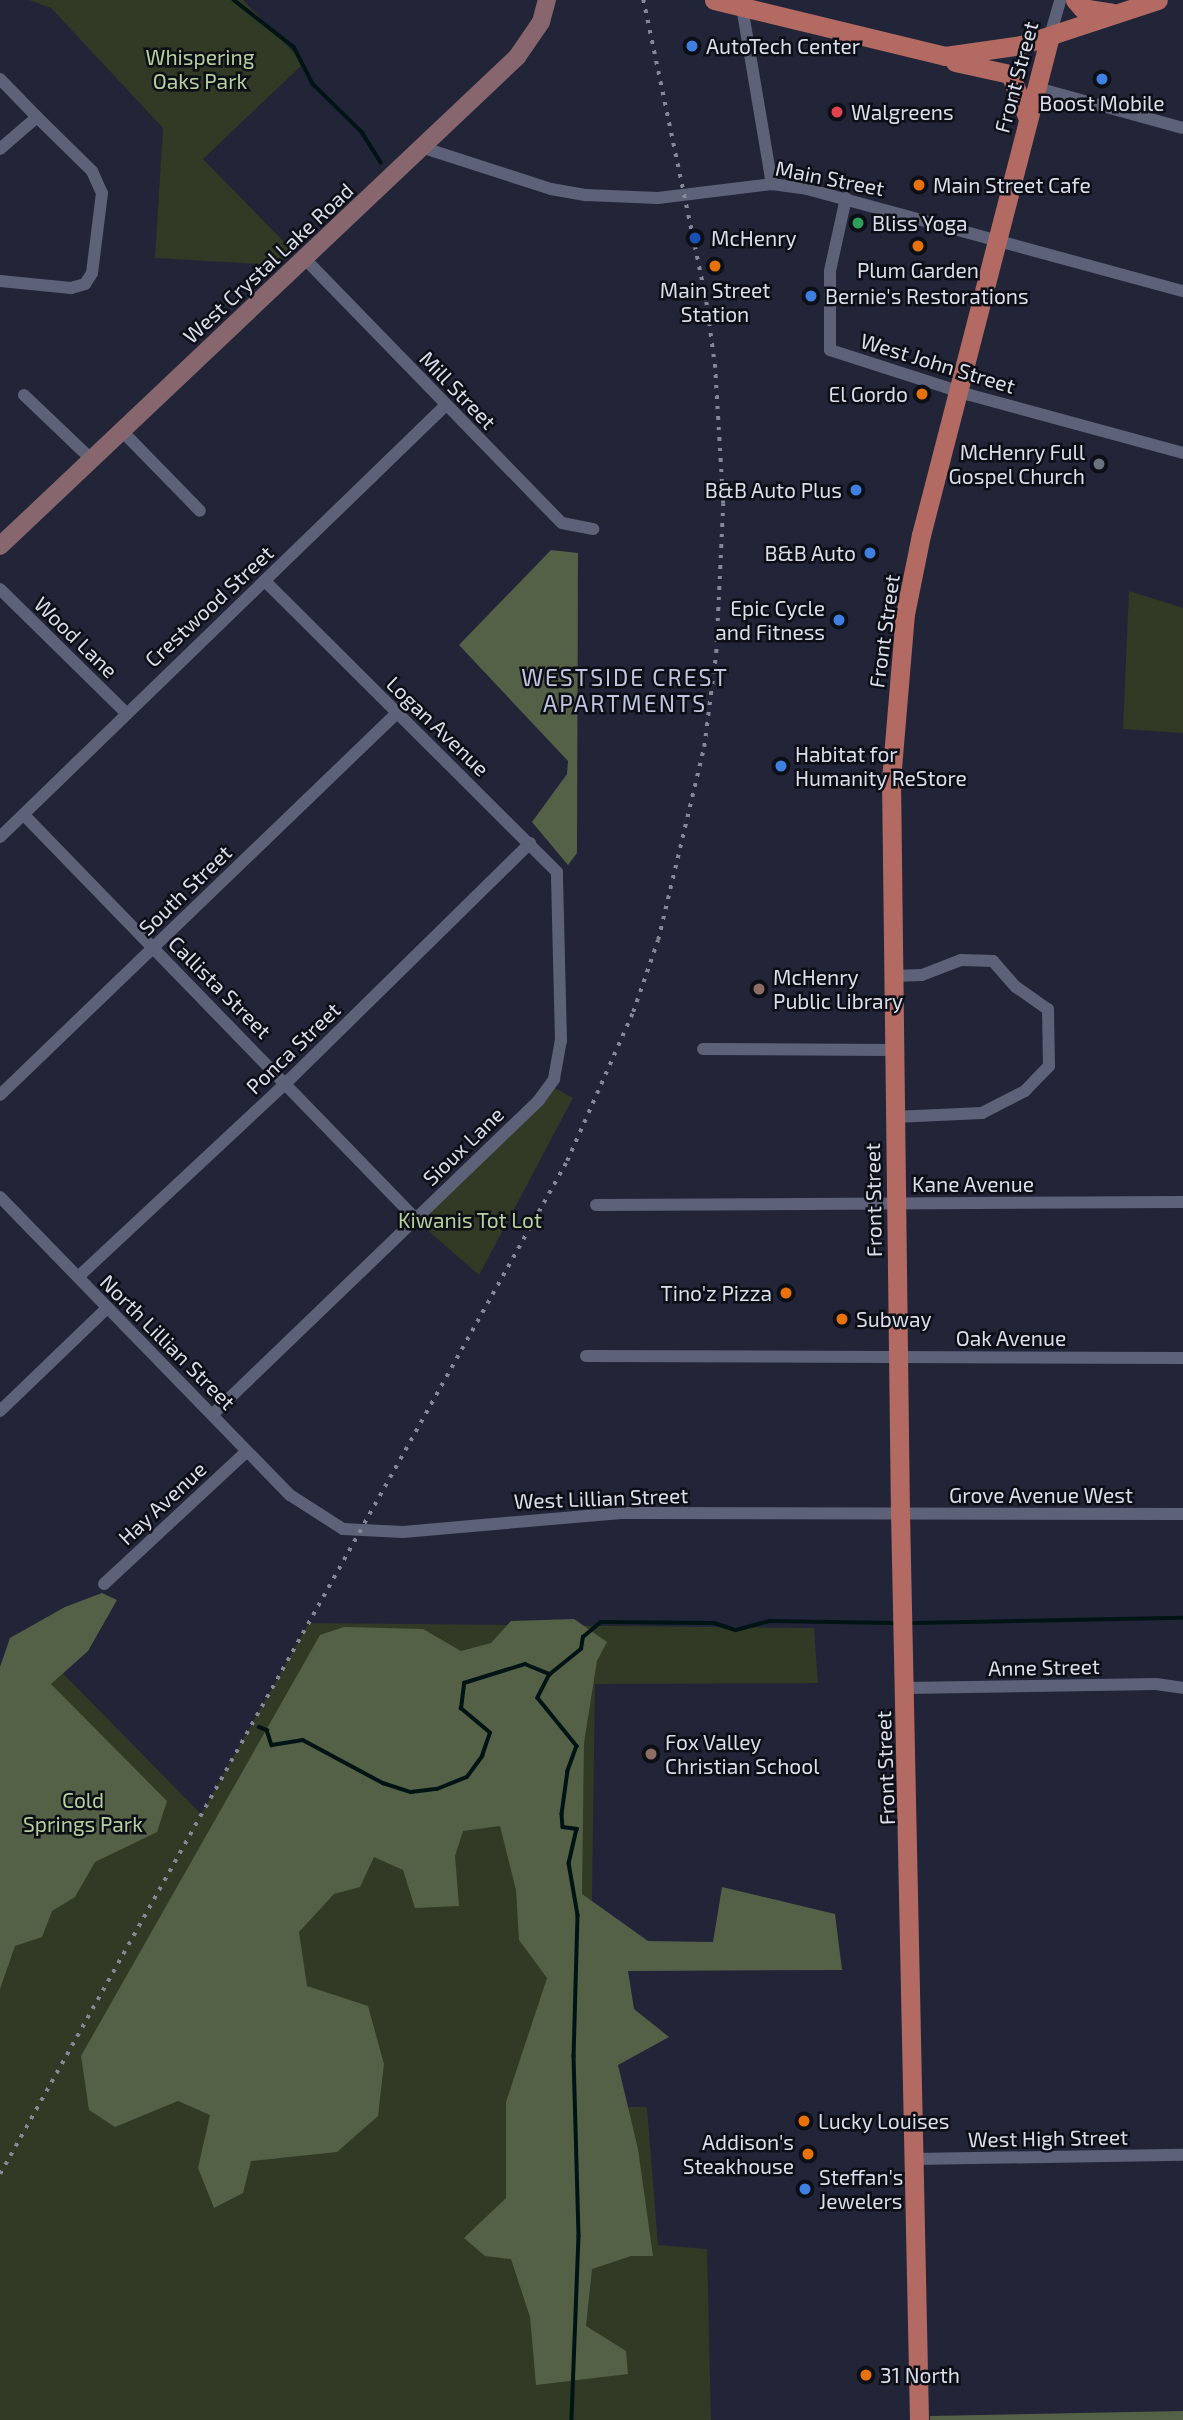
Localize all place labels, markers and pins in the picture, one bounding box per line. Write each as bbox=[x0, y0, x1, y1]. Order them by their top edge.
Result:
place label: AutoTech Center bbox=[706, 33, 860, 59]
marker: AutoTech Center bbox=[684, 38, 700, 54]
marker: Boost Mobile bbox=[1094, 71, 1110, 87]
place label: Boost Mobile bbox=[1039, 90, 1165, 116]
place label: Walgreens bbox=[851, 99, 954, 125]
marker: Walgreens bbox=[829, 104, 845, 120]
place label: Main Street Cafe bbox=[933, 172, 1091, 198]
marker: Main Street Cafe bbox=[911, 177, 927, 193]
place label: Bliss Yoga bbox=[872, 210, 968, 236]
marker: Bliss Yoga bbox=[850, 215, 866, 231]
place label: McHenry bbox=[711, 225, 797, 251]
marker: McHenry bbox=[685, 228, 705, 248]
marker: Plum Garden bbox=[910, 238, 926, 254]
place label: Plum Garden bbox=[857, 257, 979, 283]
marker: Main Street Station bbox=[707, 258, 723, 274]
place label: Main Street Station bbox=[660, 277, 770, 327]
place label: Bernie's Restorations bbox=[825, 283, 1029, 309]
marker: Bernie's Restorations bbox=[803, 288, 819, 304]
place label: El Gordo bbox=[828, 381, 908, 407]
marker: El Gordo bbox=[914, 386, 930, 402]
place label: McHenry Full Gospel Church bbox=[948, 439, 1085, 489]
marker: McHenry Full Gospel Church bbox=[1091, 456, 1107, 472]
place label: B&B Auto Plus bbox=[704, 477, 842, 503]
marker: B&B Auto Plus bbox=[848, 482, 864, 498]
place label: B&B Auto bbox=[764, 540, 856, 566]
marker: B&B Auto bbox=[862, 545, 878, 561]
place label: Epic Cycle and Fitness bbox=[715, 595, 825, 645]
marker: Epic Cycle and Fitness bbox=[831, 612, 847, 628]
place label: Habitat for Humanity ReStore bbox=[795, 741, 967, 791]
marker: Habitat for Humanity ReStore bbox=[773, 758, 789, 774]
place label: McHenry Public Library bbox=[773, 964, 903, 1014]
marker: McHenry Public Library bbox=[751, 981, 767, 997]
place label: Tino'z Pizza bbox=[661, 1280, 772, 1306]
marker: Tino'z Pizza bbox=[778, 1285, 794, 1301]
place label: Subway bbox=[856, 1306, 932, 1332]
marker: Subway bbox=[834, 1311, 850, 1327]
place label: Fox Valley Christian School bbox=[665, 1729, 819, 1779]
marker: Fox Valley Christian School bbox=[643, 1746, 659, 1762]
place label: Lucky Louises bbox=[818, 2108, 950, 2134]
marker: Lucky Louises bbox=[796, 2113, 812, 2129]
place label: Addison's Steakhouse bbox=[683, 2129, 794, 2179]
marker: Addison's Steakhouse bbox=[800, 2146, 816, 2162]
place label: Steffan's Jewelers bbox=[819, 2164, 903, 2214]
marker: Steffan's Jewelers bbox=[797, 2181, 813, 2197]
place label: 31 North bbox=[880, 2362, 960, 2388]
marker: 31 North bbox=[858, 2367, 874, 2383]

